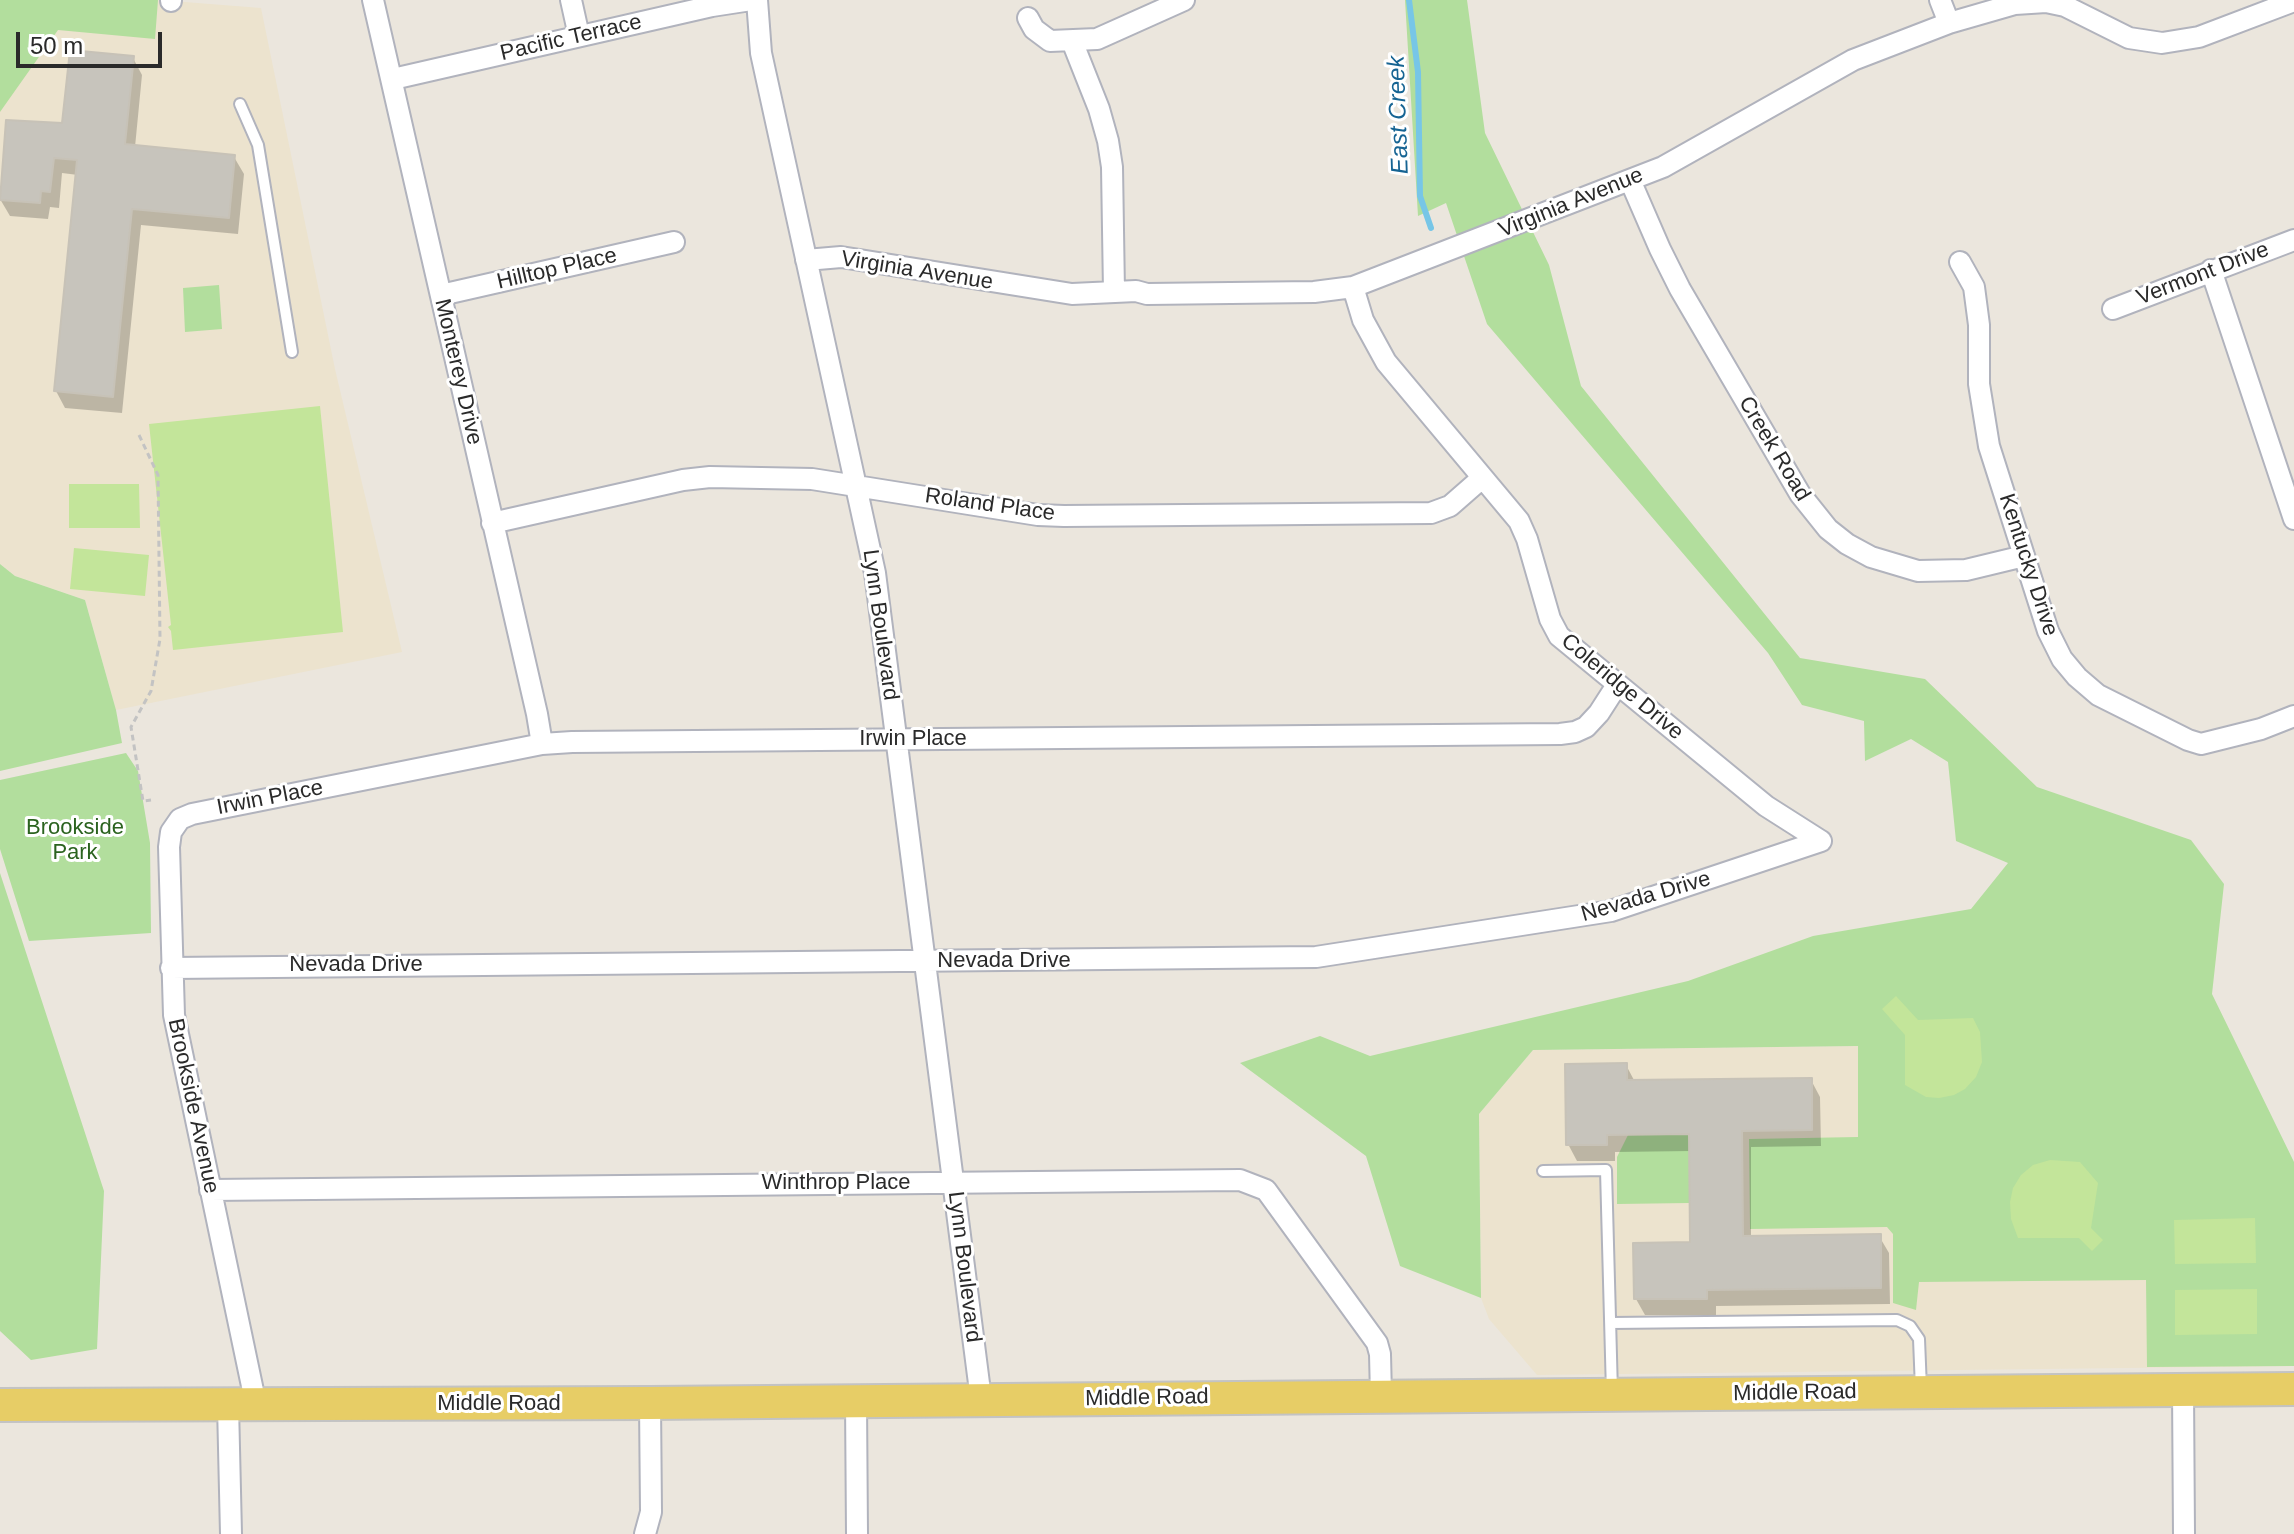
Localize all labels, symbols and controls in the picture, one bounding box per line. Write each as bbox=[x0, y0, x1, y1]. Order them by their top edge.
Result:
street label: Pacific Terrace bbox=[498, 9, 644, 67]
scale bar bbox=[20, 16, 166, 66]
text: 50 m bbox=[30, 32, 83, 59]
water label: East Creek bbox=[1383, 55, 1415, 175]
street label: Virginia Avenue bbox=[1495, 162, 1647, 244]
street label: Vermont Drive bbox=[2133, 237, 2273, 311]
street label: Hilltop Place bbox=[494, 242, 620, 296]
street label: Virginia Avenue bbox=[839, 246, 995, 296]
street label: Monterey Drive bbox=[428, 296, 488, 448]
street label: Creek Road bbox=[1732, 392, 1816, 506]
street label: Roland Place bbox=[923, 483, 1057, 527]
street label: Kentucky Drive bbox=[1993, 491, 2063, 639]
street label: Lynn Boulevard bbox=[856, 548, 904, 702]
street label: Coleridge Drive bbox=[1555, 628, 1689, 746]
street label: Irwin Place bbox=[859, 726, 967, 752]
street label: Irwin Place bbox=[215, 775, 325, 821]
park label: Brookside Park bbox=[26, 815, 124, 866]
street label: Nevada Drive bbox=[1578, 866, 1714, 928]
street label: Nevada Drive bbox=[937, 948, 1071, 974]
street label: Nevada Drive bbox=[289, 952, 423, 978]
street label: Brookside Avenue bbox=[162, 1016, 224, 1196]
street label: Winthrop Place bbox=[761, 1170, 911, 1196]
street label: Lynn Boulevard bbox=[942, 1190, 986, 1344]
street label: Middle Road bbox=[1733, 1379, 1857, 1407]
street label: Middle Road bbox=[1085, 1384, 1209, 1412]
street label: Middle Road bbox=[437, 1391, 561, 1417]

